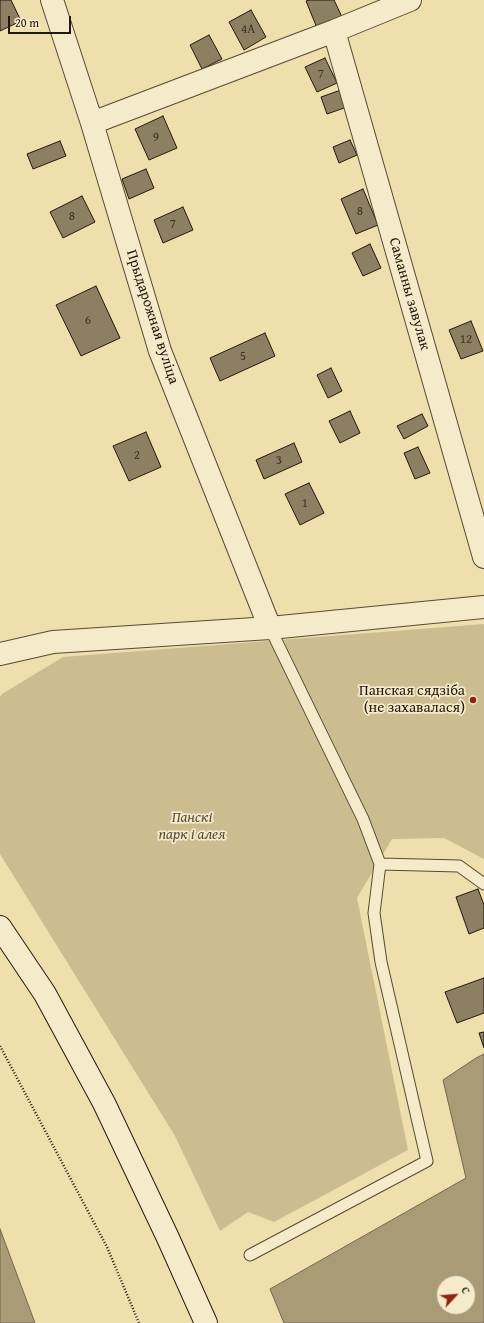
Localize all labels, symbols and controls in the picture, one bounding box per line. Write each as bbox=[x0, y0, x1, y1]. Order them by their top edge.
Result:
scale bar bbox=[10, 8, 73, 34]
text: 20 m bbox=[15, 14, 39, 31]
house number: 4А bbox=[241, 22, 255, 38]
house number: 7 bbox=[318, 67, 324, 83]
house number: 9 bbox=[153, 130, 159, 146]
house number: 8 bbox=[357, 204, 363, 220]
house number: 8 bbox=[69, 209, 75, 225]
house number: 7 bbox=[170, 217, 176, 233]
street label: Саманны завулак bbox=[384, 236, 434, 352]
street label: Прыдарожная вуліца bbox=[122, 248, 182, 386]
house number: 6 bbox=[85, 313, 91, 329]
house number: 12 bbox=[460, 332, 472, 348]
house number: 5 bbox=[240, 349, 246, 365]
house number: 2 bbox=[134, 448, 140, 464]
house number: 3 bbox=[276, 453, 282, 469]
house number: 1 bbox=[302, 496, 308, 512]
place label: Панская сядзіба (не захавалася) bbox=[359, 682, 465, 717]
marker: Панская сядзіба (не захавалася) bbox=[468, 695, 478, 705]
park label: Панскі парк і алея bbox=[159, 809, 225, 844]
north arrow bbox=[436, 1275, 476, 1315]
text: С bbox=[457, 1284, 474, 1296]

